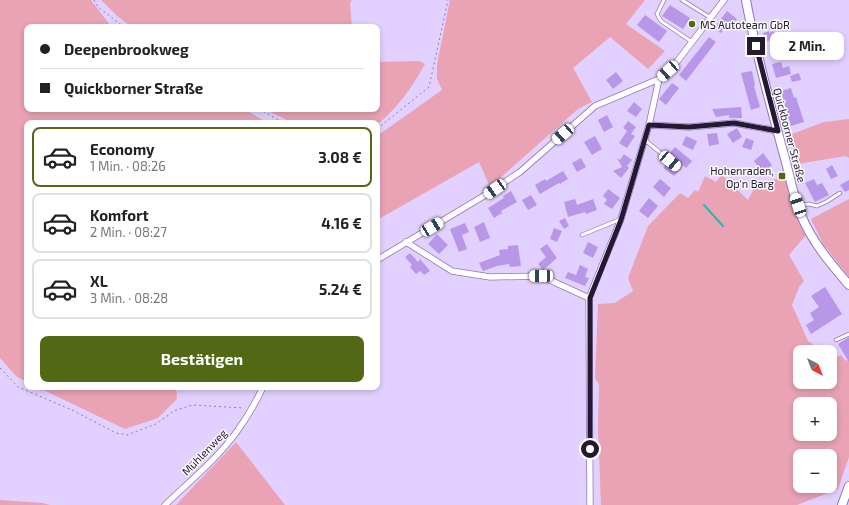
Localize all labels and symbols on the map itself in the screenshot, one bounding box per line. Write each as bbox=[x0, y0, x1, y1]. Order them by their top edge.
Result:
place label: MS Autoteam GbR bbox=[700, 18, 790, 31]
marker: MS Autoteam GbR bbox=[687, 19, 697, 29]
callout: 2 Min. bbox=[770, 32, 844, 60]
route end bbox=[747, 37, 765, 55]
car bbox=[655, 59, 681, 83]
street label: Quickborner Straße bbox=[770, 86, 809, 184]
car bbox=[550, 122, 576, 146]
car bbox=[657, 149, 683, 173]
place label: Hohenraden, Op'n Barg bbox=[710, 164, 774, 190]
marker: Hohenraden, Op'n Barg bbox=[777, 171, 787, 181]
car bbox=[482, 177, 508, 201]
car bbox=[788, 192, 808, 218]
car bbox=[419, 216, 445, 238]
car bbox=[529, 270, 553, 282]
north arrow bbox=[793, 345, 837, 389]
street label: Mühlenweg bbox=[179, 426, 229, 478]
route start bbox=[581, 440, 599, 458]

